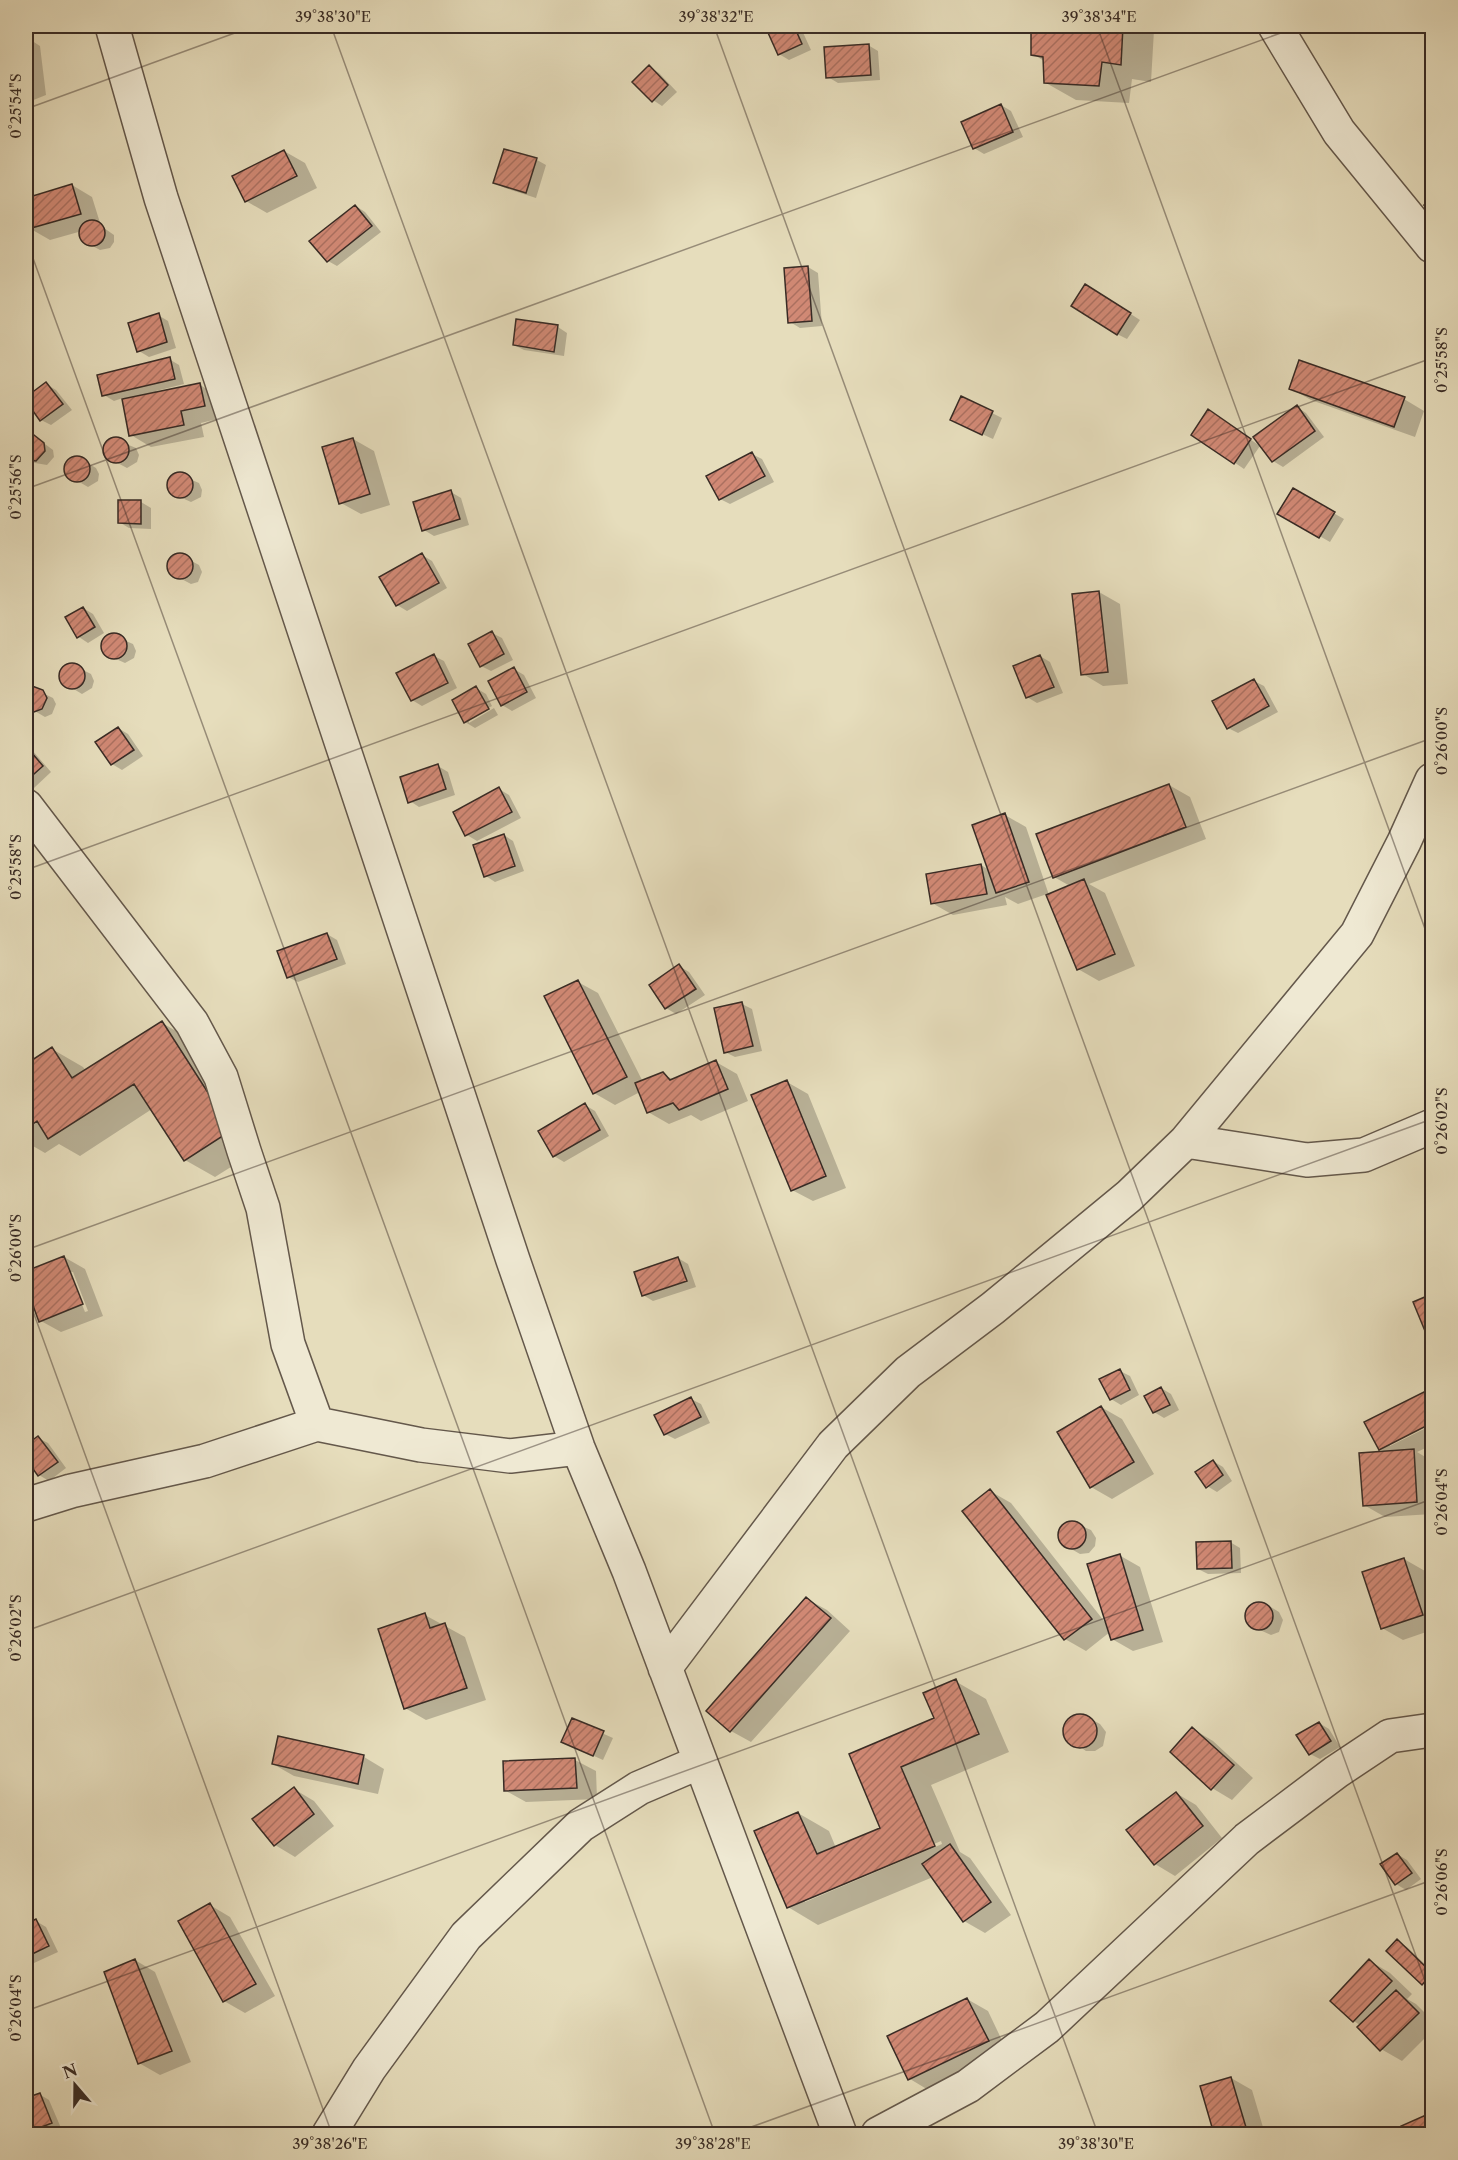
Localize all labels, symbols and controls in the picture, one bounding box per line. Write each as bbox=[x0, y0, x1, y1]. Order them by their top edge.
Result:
text: 39°38'30"E bbox=[295, 7, 371, 26]
text: 39°38'32"E bbox=[678, 7, 754, 26]
text: 39°38'34"E bbox=[1061, 7, 1137, 26]
text: 0°25'54"S bbox=[6, 73, 25, 139]
text: 0°25'58"S bbox=[1432, 327, 1451, 393]
text: 0°25'56"S bbox=[6, 454, 25, 520]
text: 0°26'00"S bbox=[1432, 707, 1451, 775]
text: 0°25'58"S bbox=[6, 834, 25, 900]
text: 0°26'02"S bbox=[1432, 1087, 1451, 1155]
text: 0°26'00"S bbox=[6, 1214, 25, 1282]
text: 0°26'04"S bbox=[1432, 1468, 1451, 1536]
text: 0°26'02"S bbox=[6, 1594, 25, 1662]
text: 0°26'06"S bbox=[1432, 1848, 1451, 1916]
text: 0°26'04"S bbox=[6, 1974, 25, 2042]
north arrow bbox=[45, 2055, 105, 2115]
text: N bbox=[60, 2059, 80, 2083]
text: 39°38'26"E bbox=[292, 2134, 368, 2153]
text: 39°38'28"E bbox=[675, 2134, 751, 2153]
text: 39°38'30"E bbox=[1058, 2134, 1134, 2153]

